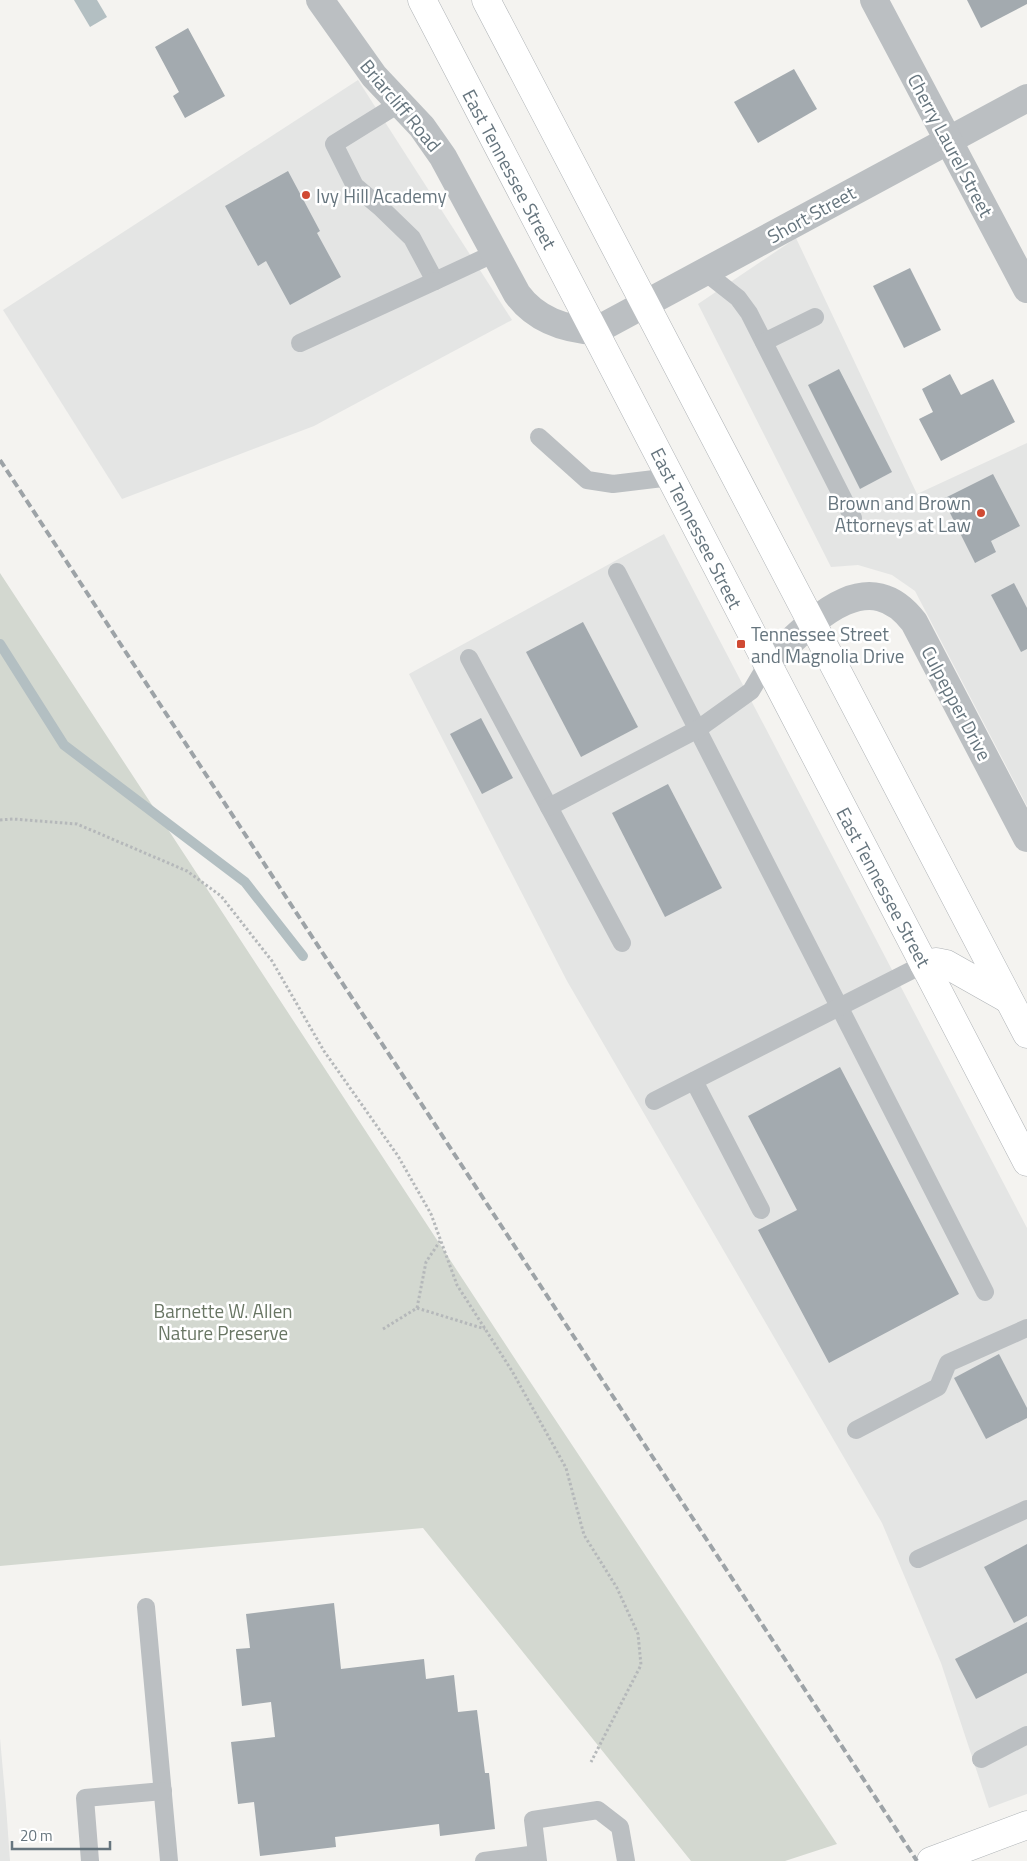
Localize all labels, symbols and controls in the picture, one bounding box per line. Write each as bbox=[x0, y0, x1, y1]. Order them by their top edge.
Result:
street label: Briarcliff Road bbox=[354, 52, 448, 158]
street label: Cherry Laurel Street bbox=[901, 68, 1001, 222]
street label: East Tennessee Street bbox=[456, 84, 565, 255]
street label: Short Street bbox=[762, 178, 861, 250]
place label: Ivy Hill Academy bbox=[316, 181, 447, 210]
marker: Ivy Hill Academy bbox=[300, 189, 312, 201]
street label: East Tennessee Street bbox=[644, 442, 750, 614]
place label: Brown and Brown Attorneys at Law bbox=[827, 488, 971, 539]
marker: Brown and Brown Attorneys at Law bbox=[975, 507, 987, 519]
place label: Tennessee Street and Magnolia Drive bbox=[751, 619, 904, 670]
marker: Tennessee Street and Magnolia Drive bbox=[735, 638, 747, 650]
street label: Culpepper Drive bbox=[915, 640, 999, 766]
street label: East Tennessee Street bbox=[830, 802, 939, 973]
park label: Barnette W. Allen Nature Preserve bbox=[154, 1296, 293, 1347]
scale bar bbox=[12, 1818, 110, 1850]
text: 20 m bbox=[20, 1824, 53, 1847]

